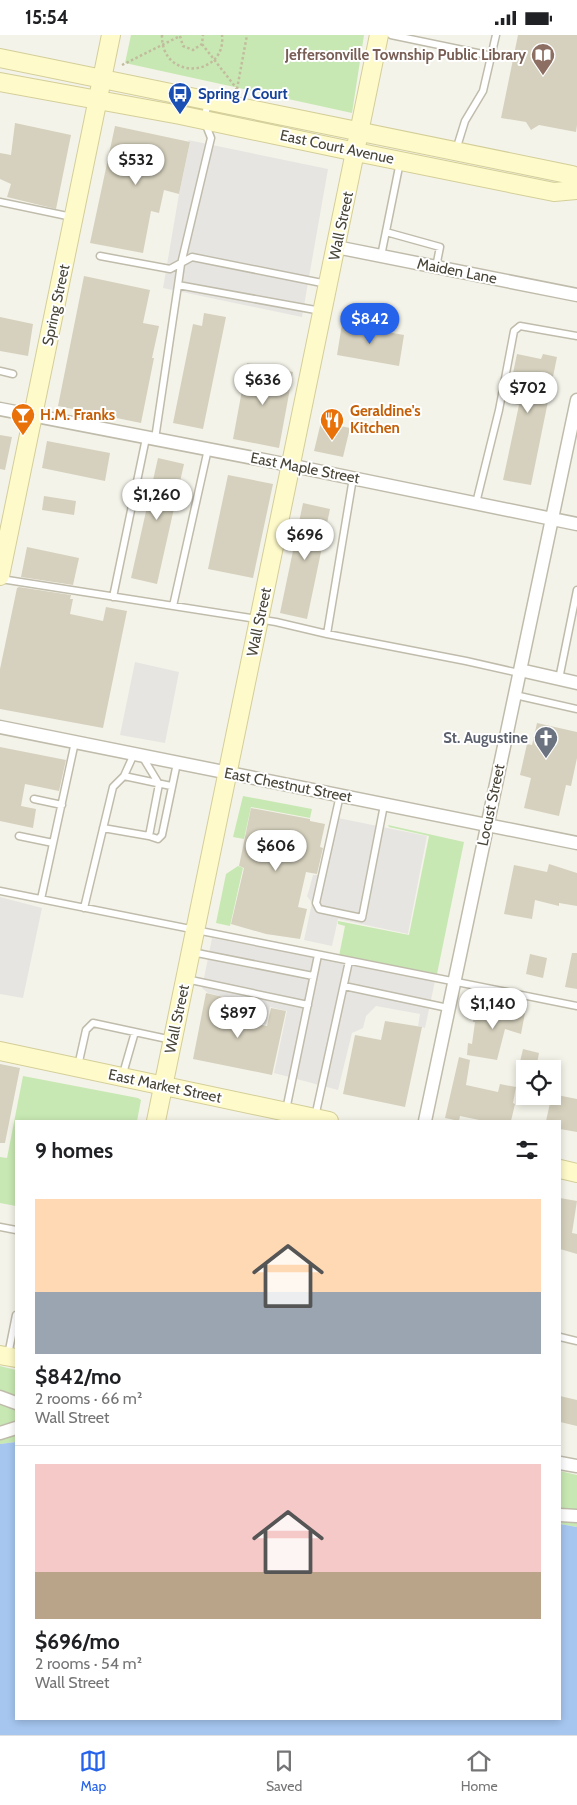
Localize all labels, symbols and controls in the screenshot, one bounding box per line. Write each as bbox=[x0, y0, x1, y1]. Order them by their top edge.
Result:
text: 15:54 bbox=[25, 6, 68, 29]
library icon: Jeffersonville Township Public Library bbox=[530, 42, 556, 76]
place label: Jeffersonville Township Public Library bbox=[284, 46, 527, 64]
bus stop icon: Spring / Court bbox=[167, 81, 193, 115]
place label: Spring / Court bbox=[198, 85, 288, 103]
street label: East Court Avenue bbox=[278, 126, 396, 168]
pin: $532 bbox=[106, 143, 166, 186]
text: $532 bbox=[119, 150, 153, 169]
street label: Wall Street bbox=[325, 190, 357, 262]
street label: Maiden Lane bbox=[416, 254, 499, 288]
street label: Spring Street bbox=[39, 263, 73, 347]
pin: $842 bbox=[340, 303, 400, 345]
text: $842 bbox=[351, 309, 389, 328]
pin: $636 bbox=[233, 363, 293, 406]
text: $636 bbox=[245, 370, 281, 389]
pin: $702 bbox=[498, 371, 558, 414]
text: $702 bbox=[509, 378, 547, 397]
bar icon: H.M. Franks bbox=[10, 402, 36, 436]
place label: Geraldine's Kitchen bbox=[350, 402, 421, 437]
place label: H.M. Franks bbox=[40, 406, 115, 424]
restaurant icon: Geraldine's Kitchen bbox=[319, 407, 345, 441]
street label: East Maple Street bbox=[249, 449, 361, 487]
pin: $1,260 bbox=[116, 479, 198, 521]
text: $1,260 bbox=[133, 485, 181, 504]
pin: $696 bbox=[275, 519, 335, 561]
text: $696 bbox=[287, 525, 323, 544]
street label: Wall Street bbox=[243, 586, 275, 658]
church icon: St. Augustine bbox=[533, 725, 559, 759]
place label: St. Augustine bbox=[443, 729, 528, 747]
street label: Locust Street bbox=[474, 762, 508, 848]
street label: East Chestnut Street bbox=[223, 764, 353, 806]
pin: $606 bbox=[246, 829, 306, 872]
text: $606 bbox=[257, 836, 295, 855]
street label: Wall Street bbox=[161, 983, 193, 1055]
pin: $1,140 bbox=[452, 987, 534, 1030]
text: $1,140 bbox=[470, 994, 516, 1013]
pin: $897 bbox=[208, 997, 268, 1039]
text: $897 bbox=[220, 1003, 256, 1022]
map controls bbox=[516, 1060, 561, 1105]
button: locate bbox=[516, 1060, 561, 1105]
street label: East Market Street bbox=[107, 1065, 223, 1107]
icon: filters bbox=[513, 1136, 541, 1164]
text: 9 homes bbox=[35, 1138, 113, 1163]
icon: home bbox=[243, 1231, 333, 1321]
text: $842/mo bbox=[35, 1364, 121, 1389]
text: 2 rooms · 66 m² bbox=[35, 1389, 142, 1408]
text: Wall Street bbox=[35, 1408, 109, 1427]
icon: home bbox=[243, 1497, 333, 1587]
text: $696/mo bbox=[35, 1629, 120, 1654]
text: 2 rooms · 54 m² bbox=[35, 1654, 142, 1673]
text: Wall Street bbox=[35, 1673, 109, 1692]
tab: Map bbox=[79, 1747, 107, 1795]
tab: Saved bbox=[266, 1747, 302, 1795]
tab: Home bbox=[461, 1747, 498, 1795]

